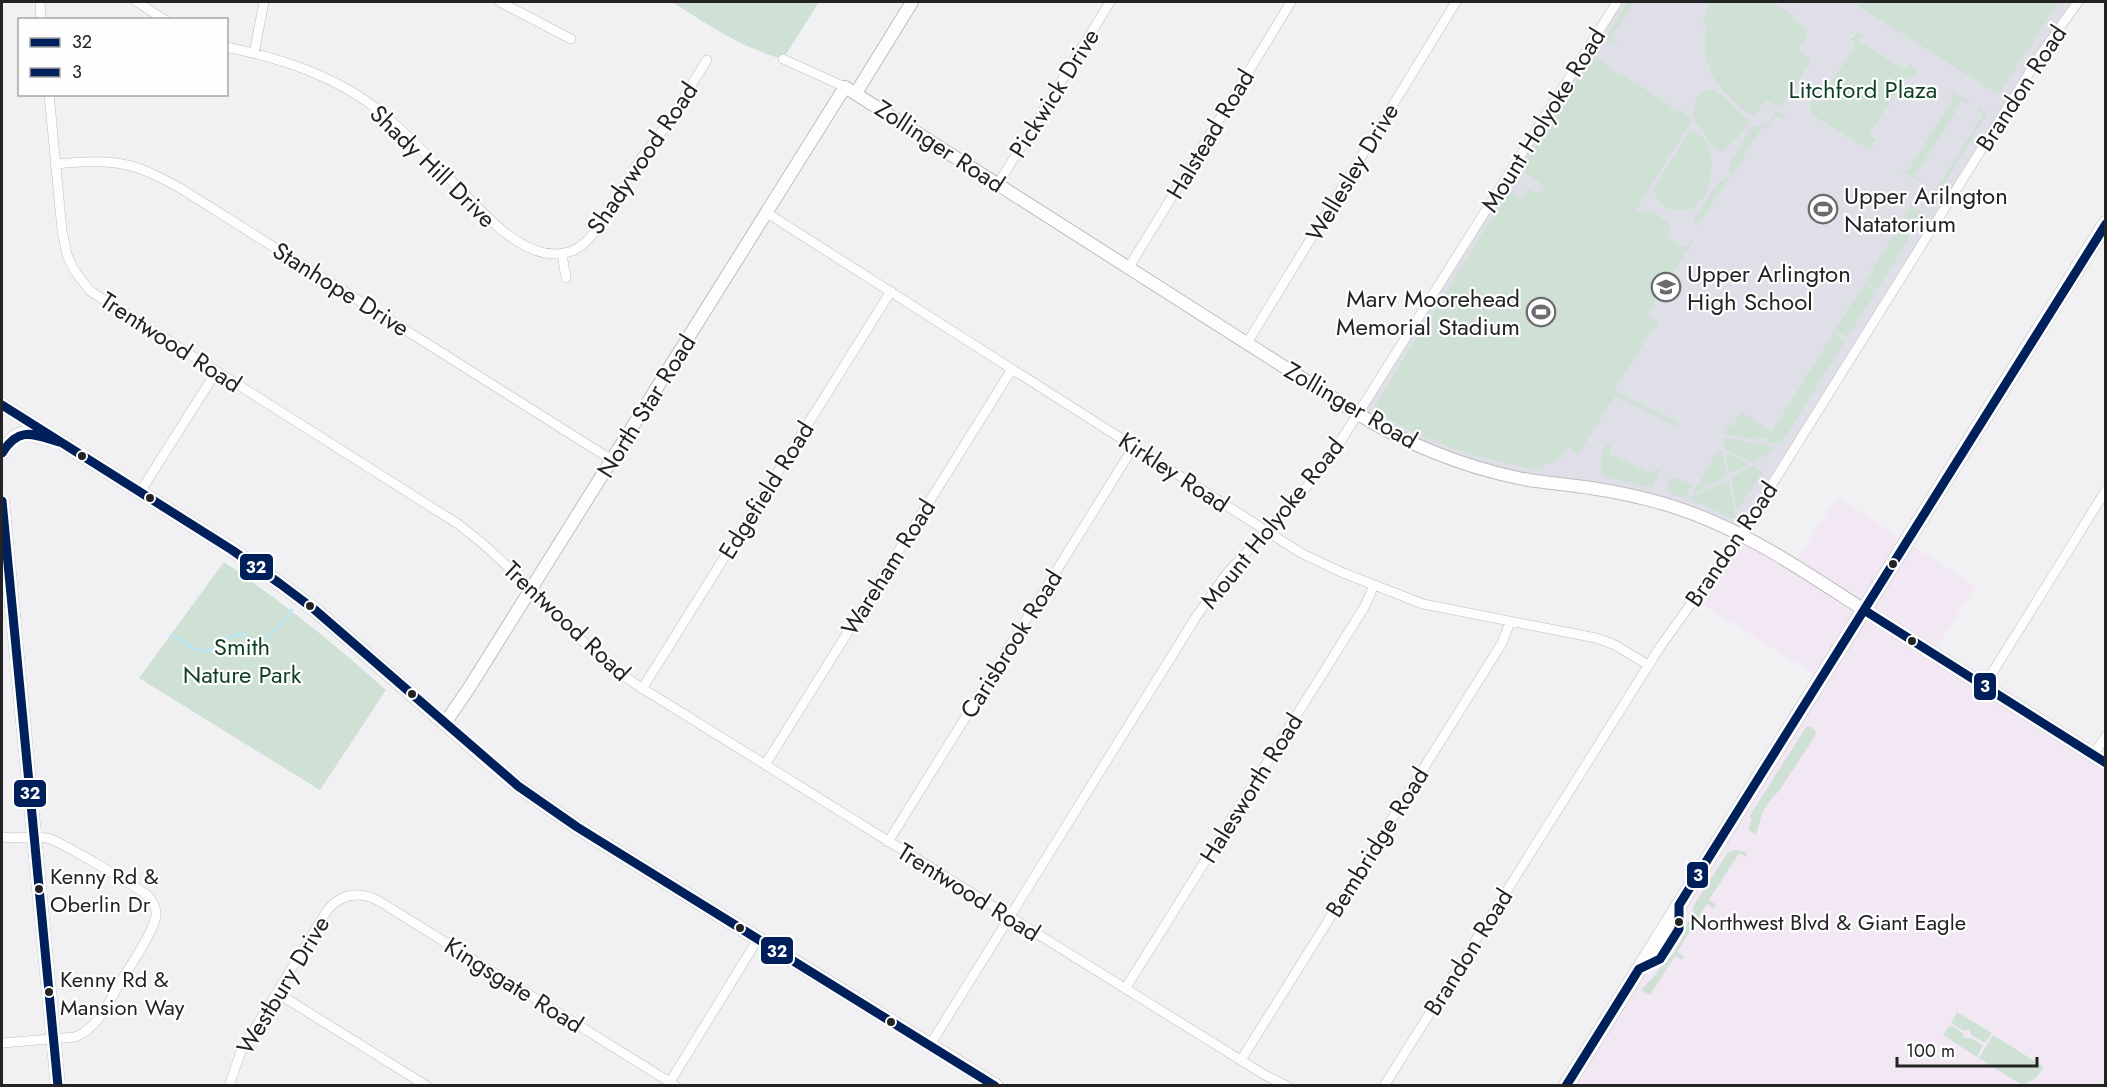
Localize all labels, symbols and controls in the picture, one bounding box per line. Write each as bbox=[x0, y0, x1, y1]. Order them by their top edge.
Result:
legend bbox=[18, 18, 228, 96]
street label: Brandon Road bbox=[1967, 18, 2075, 158]
street label: Pickwick Drive bbox=[1000, 21, 1108, 165]
street label: Mount Holyoke Road bbox=[1472, 21, 1614, 219]
text: 32 bbox=[72, 29, 92, 55]
text: 3 bbox=[72, 59, 82, 85]
street label: Halstead Road bbox=[1157, 62, 1263, 206]
park label: Litchford Plaza bbox=[1789, 72, 1937, 107]
street label: Shadywood Road bbox=[578, 75, 706, 241]
street label: Zollinger Road bbox=[868, 91, 1012, 201]
street label: Wellesley Drive bbox=[1297, 96, 1407, 248]
street label: Shady Hill Drive bbox=[362, 97, 504, 235]
place label: Upper Arilngton Natatorium bbox=[1844, 178, 2008, 241]
sports icon: Upper Arilngton Natatorium bbox=[1807, 193, 1839, 225]
street label: Stanhope Drive bbox=[266, 233, 416, 345]
place label: Upper Arlington High School bbox=[1687, 256, 1851, 319]
school or university icon: Upper Arlington High School bbox=[1650, 271, 1682, 303]
place label: Marv Moorehead Memorial Stadium bbox=[1336, 281, 1520, 344]
street label: Trentwood Road bbox=[93, 283, 249, 401]
sports icon: Marv Moorehead Memorial Stadium bbox=[1525, 296, 1557, 328]
street label: North Star Road bbox=[588, 328, 704, 484]
street label: Zollinger Road bbox=[1278, 353, 1424, 457]
street label: Edgefield Road bbox=[710, 414, 822, 566]
street label: Kirkley Road bbox=[1112, 423, 1236, 521]
street label: Mount Holyoke Road bbox=[1192, 430, 1352, 616]
unlabelled marker bbox=[76, 450, 88, 462]
street label: Brandon Road bbox=[1676, 474, 1786, 614]
unlabelled marker bbox=[144, 492, 156, 504]
street label: Wareham Road bbox=[832, 492, 944, 642]
line badge: 32 bbox=[239, 553, 274, 581]
street label: Trentwood Road bbox=[496, 553, 638, 689]
text: 32 bbox=[246, 556, 266, 579]
unlabelled marker bbox=[1887, 558, 1899, 570]
street label: Carisbrook Road bbox=[951, 563, 1071, 725]
unlabelled marker bbox=[304, 600, 316, 612]
park label: Smith Nature Park bbox=[183, 629, 302, 692]
unlabelled marker bbox=[1906, 635, 1918, 647]
line badge: 3 bbox=[1973, 672, 1997, 701]
text: 3 bbox=[1980, 675, 1990, 698]
unlabelled marker bbox=[406, 688, 418, 700]
street label: Halesworth Road bbox=[1191, 706, 1311, 870]
street label: Bembridge Road bbox=[1317, 760, 1437, 924]
line badge: 32 bbox=[13, 779, 47, 808]
text: 32 bbox=[20, 782, 40, 805]
street label: Trentwood Road bbox=[891, 834, 1047, 950]
place label: Kenny Rd & Oberlin Dr bbox=[50, 860, 159, 920]
line badge: 3 bbox=[1686, 861, 1709, 889]
text: 3 bbox=[1693, 864, 1703, 887]
street label: Brandon Road bbox=[1415, 882, 1521, 1022]
marker: Kenny Rd & Oberlin Dr bbox=[33, 883, 45, 895]
place label: Northwest Blvd & Giant Eagle bbox=[1690, 906, 1966, 938]
street label: Westbury Drive bbox=[228, 909, 338, 1061]
marker: Northwest Blvd & Giant Eagle bbox=[1673, 916, 1685, 928]
unlabelled marker bbox=[734, 922, 746, 934]
street label: Kingsgate Road bbox=[438, 928, 590, 1042]
line badge: 32 bbox=[760, 936, 794, 965]
text: 32 bbox=[767, 940, 787, 963]
place label: Kenny Rd & Mansion Way bbox=[60, 963, 185, 1023]
marker: Kenny Rd & Mansion Way bbox=[43, 986, 55, 998]
unlabelled marker bbox=[885, 1016, 897, 1028]
scale bar bbox=[1897, 1030, 2036, 1068]
text: 100 m bbox=[1906, 1038, 1955, 1064]

